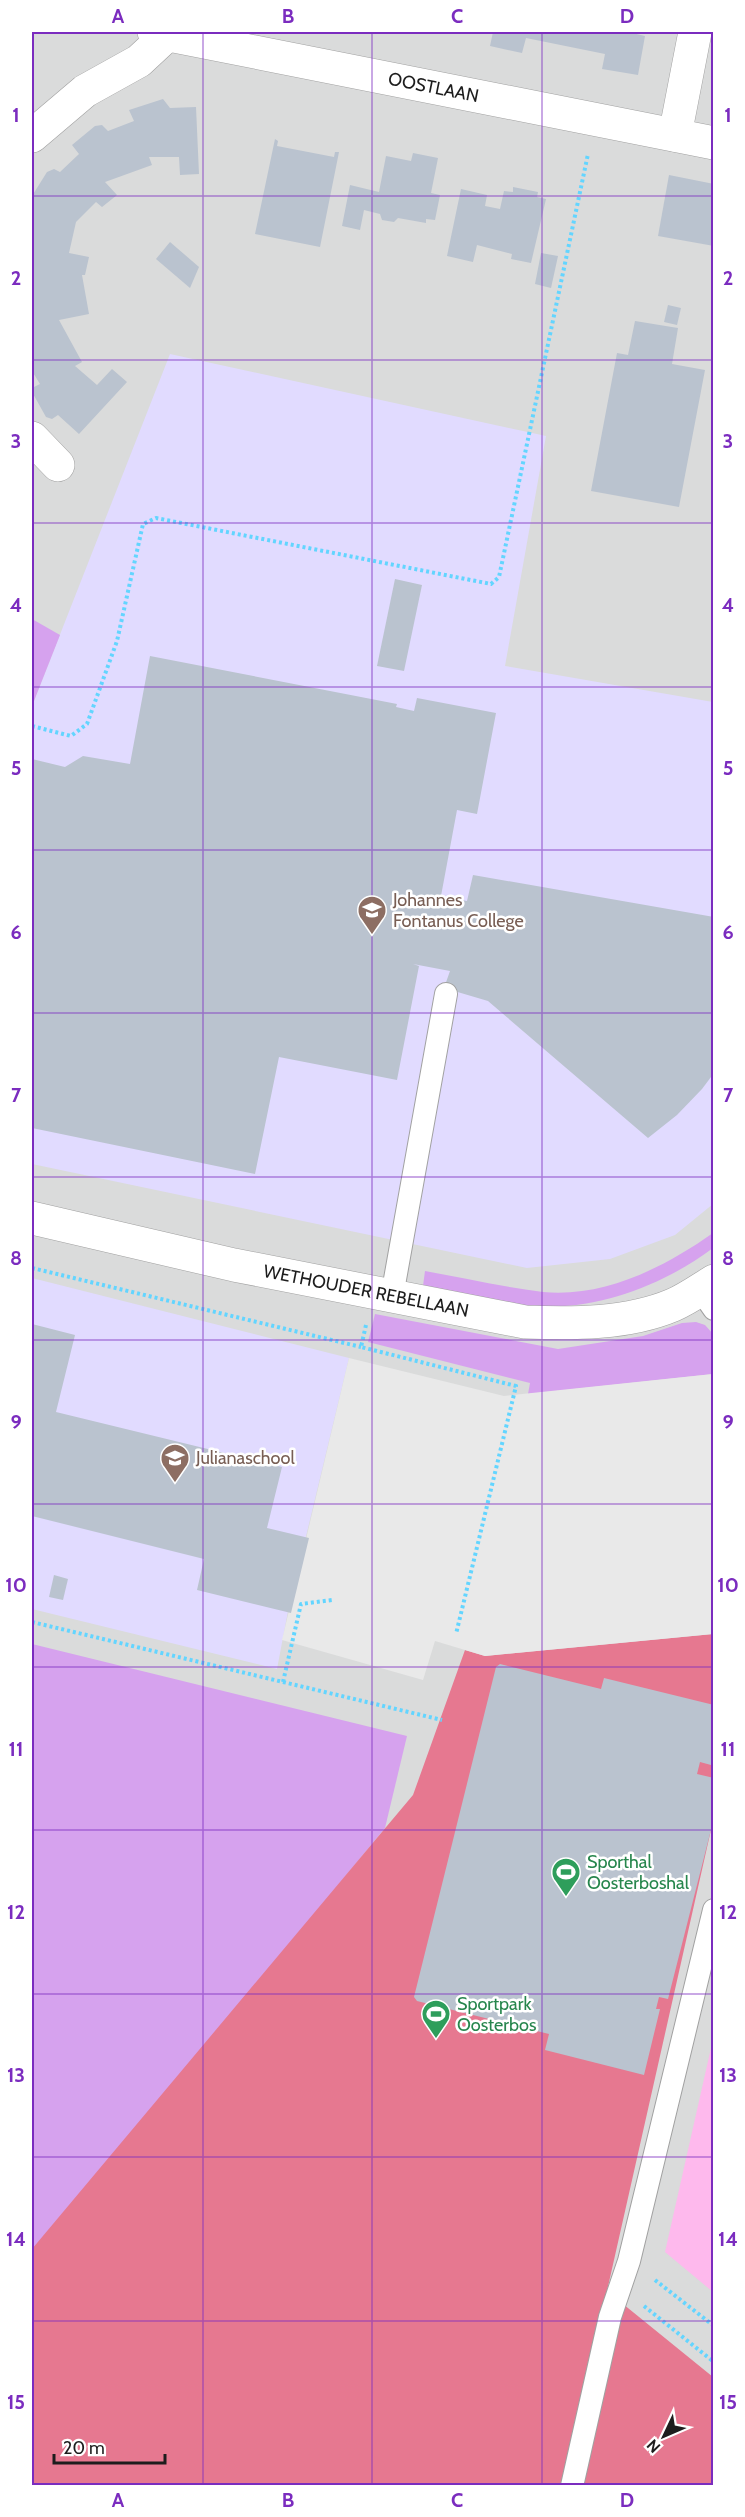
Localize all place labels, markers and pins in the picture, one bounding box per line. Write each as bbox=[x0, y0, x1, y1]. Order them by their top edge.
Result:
place label: Johannes Fontanus College bbox=[392, 889, 524, 932]
school or university icon: Johannes Fontanus College bbox=[356, 894, 388, 936]
school or university icon: Julianaschool bbox=[159, 1442, 191, 1484]
place label: Julianaschool bbox=[195, 1447, 295, 1469]
place label: Sporthal Oosterboshal bbox=[587, 1851, 690, 1894]
sports icon: Sporthal Oosterboshal bbox=[550, 1856, 582, 1898]
place label: Sportpark Oosterbos bbox=[457, 1993, 536, 2036]
sports icon: Sportpark Oosterbos bbox=[420, 1998, 452, 2040]

